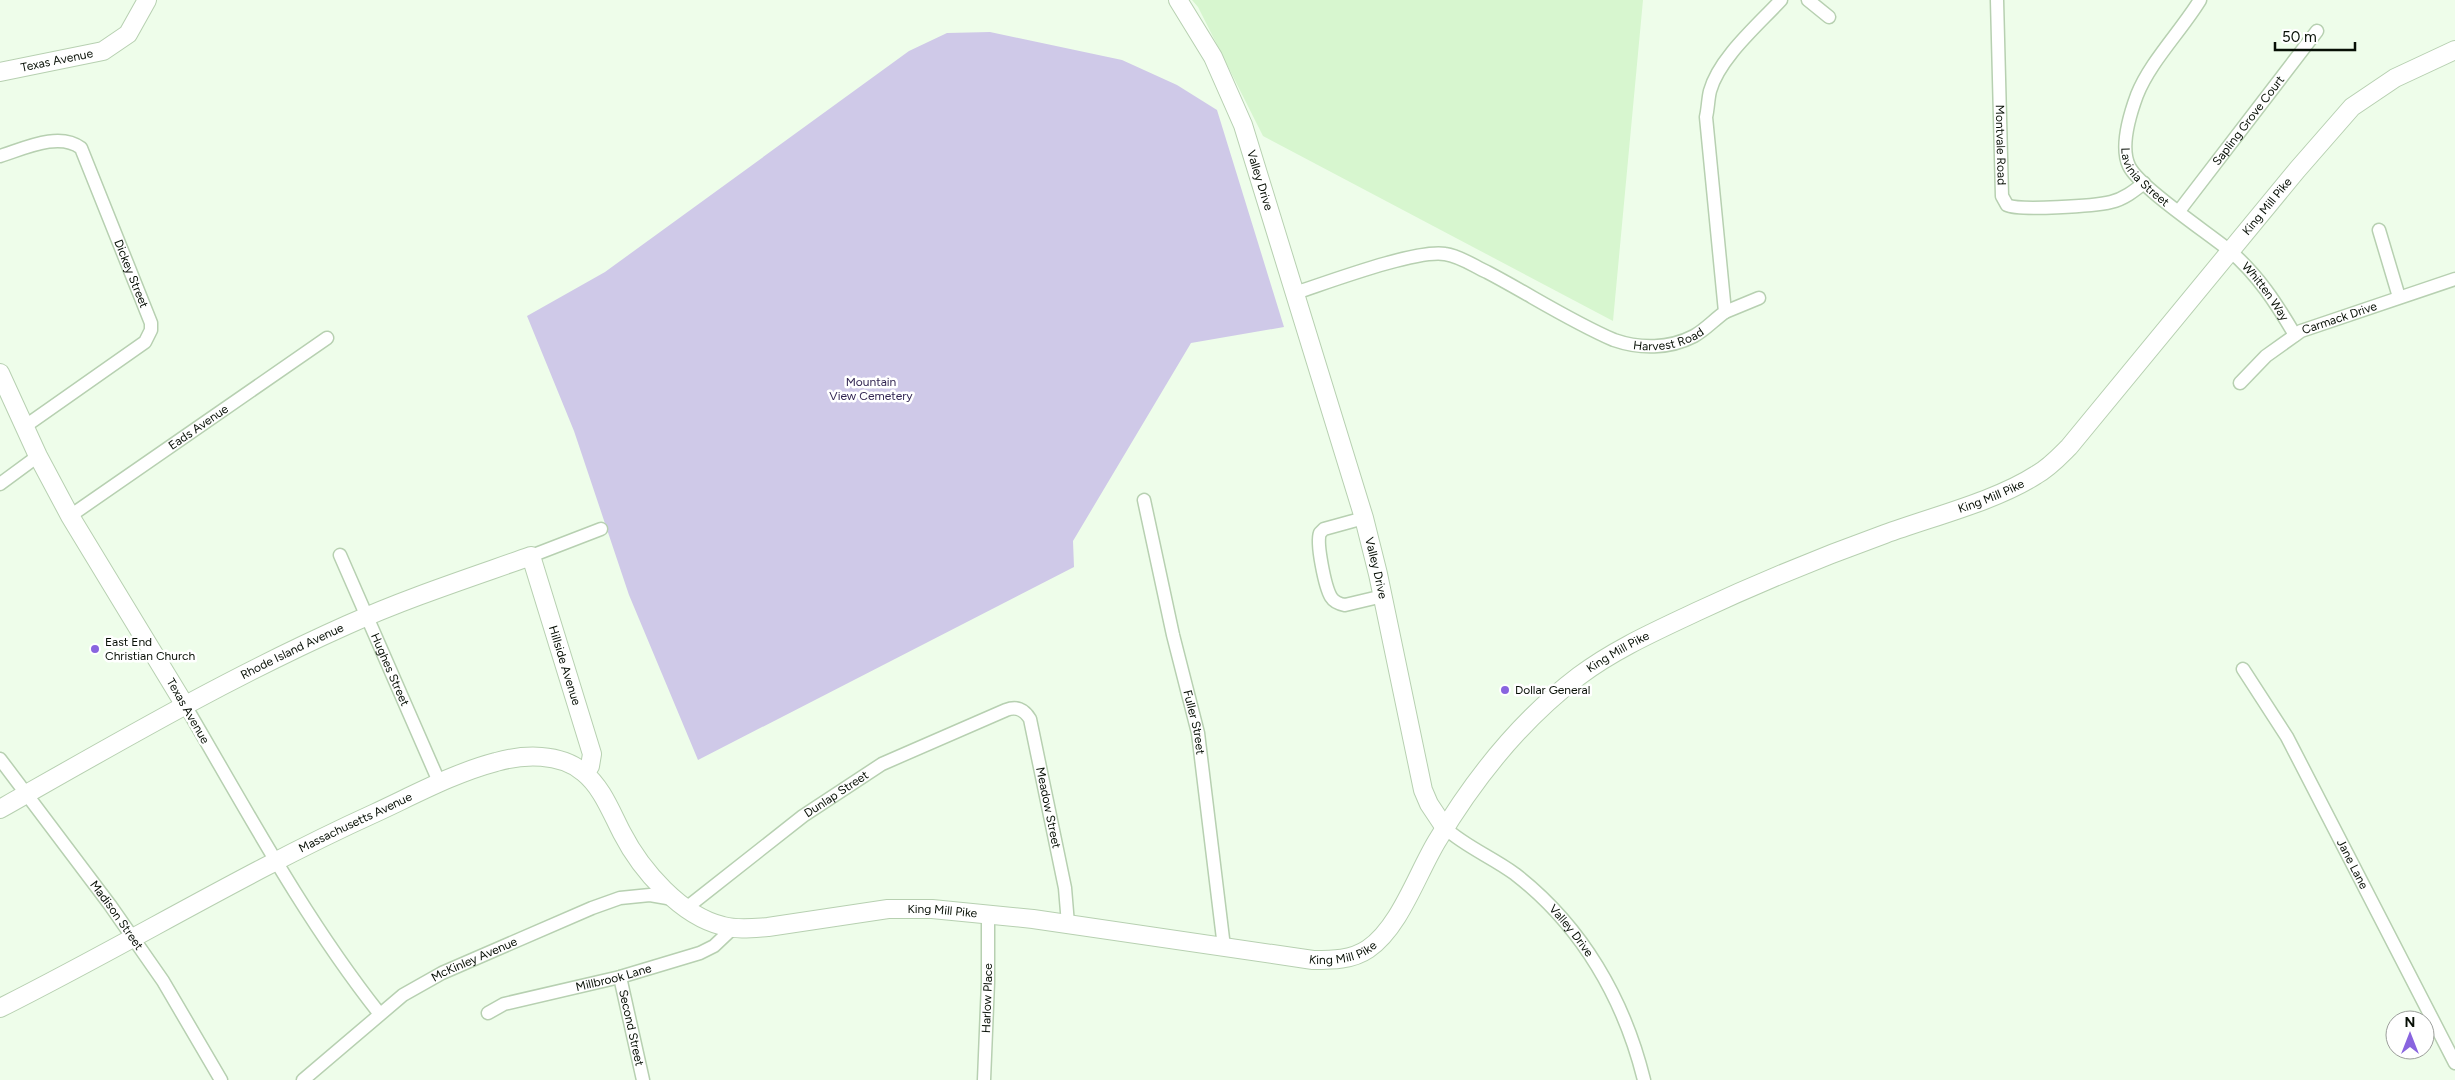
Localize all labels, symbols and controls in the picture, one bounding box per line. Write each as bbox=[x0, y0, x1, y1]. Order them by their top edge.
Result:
scale bar bbox=[2275, 20, 2355, 52]
text: 50 m bbox=[2282, 28, 2317, 46]
street label: Texas Avenue bbox=[19, 46, 95, 75]
street label: Sapling Grove Court bbox=[2210, 73, 2287, 168]
street label: Montvale Road bbox=[1993, 105, 2009, 185]
street label: Lavinia Street bbox=[2118, 147, 2172, 210]
street label: Valley Drive bbox=[1244, 148, 1276, 213]
street label: King Mill Pike bbox=[2239, 175, 2295, 238]
street label: Dickey Street bbox=[111, 237, 151, 310]
street label: Whitten Way bbox=[2239, 259, 2292, 324]
street label: Carmack Drive bbox=[2300, 299, 2379, 337]
street label: Harvest Road bbox=[1632, 325, 1707, 353]
park label: Mountain View Cemetery bbox=[829, 375, 913, 403]
street label: Eads Avenue bbox=[166, 401, 231, 453]
street label: King Mill Pike bbox=[1956, 476, 2027, 516]
street label: Valley Drive bbox=[1362, 536, 1390, 601]
street label: Rhode Island Avenue bbox=[238, 620, 346, 682]
street label: Hillside Avenue bbox=[546, 624, 584, 707]
street label: King Mill Pike bbox=[1584, 628, 1652, 676]
street label: Hughes Street bbox=[368, 631, 412, 709]
place label: East End Christian Church bbox=[105, 635, 195, 663]
marker: East End Christian Church bbox=[89, 643, 101, 655]
street label: Texas Avenue bbox=[164, 676, 213, 747]
place label: Dollar General bbox=[1515, 683, 1590, 697]
marker: Dollar General bbox=[1499, 684, 1511, 696]
street label: Fuller Street bbox=[1180, 689, 1208, 756]
street label: Meadow Street bbox=[1033, 766, 1064, 850]
street label: Dunlap Street bbox=[801, 768, 871, 820]
street label: Massachusetts Avenue bbox=[296, 789, 415, 855]
street label: Jane Lane bbox=[2334, 837, 2371, 892]
street label: Madison Street bbox=[87, 878, 146, 953]
street label: King Mill Pike bbox=[907, 902, 978, 920]
street label: Valley Drive bbox=[1546, 902, 1596, 960]
street label: McKinley Avenue bbox=[429, 934, 520, 985]
street label: King Mill Pike bbox=[1308, 938, 1380, 967]
street label: Millbrook Lane bbox=[574, 961, 653, 994]
street label: Harlow Place bbox=[979, 963, 995, 1033]
street label: Second Street bbox=[616, 988, 647, 1068]
north arrow bbox=[2385, 1010, 2435, 1060]
text: N bbox=[2405, 1014, 2415, 1031]

